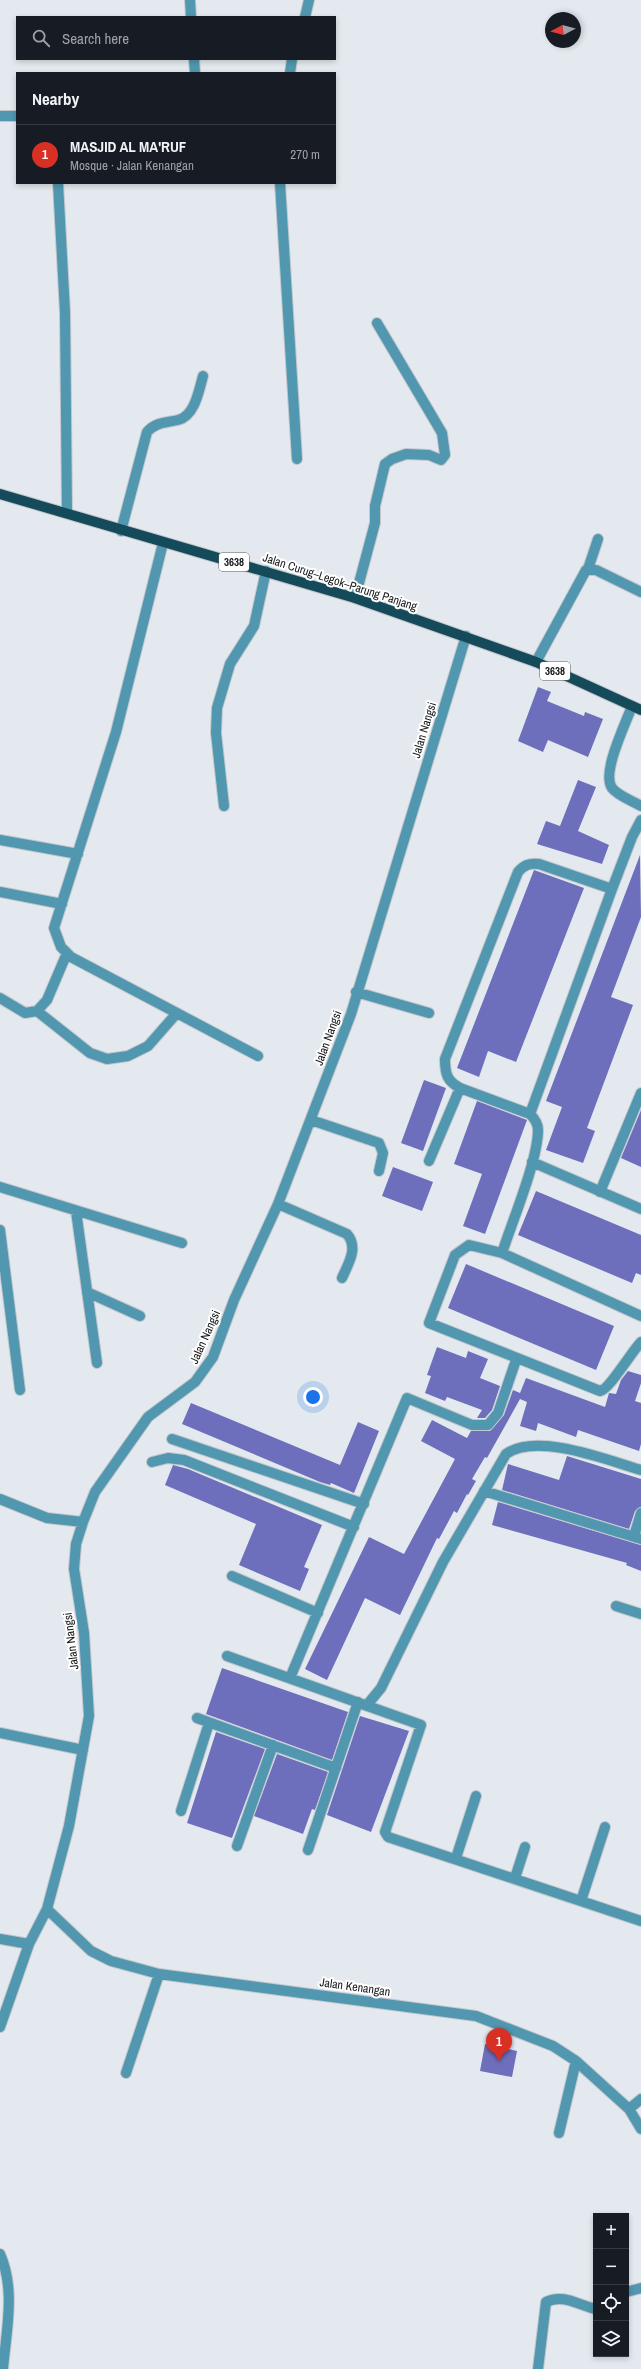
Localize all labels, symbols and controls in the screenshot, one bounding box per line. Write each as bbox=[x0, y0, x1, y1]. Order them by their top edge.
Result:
north arrow bbox=[545, 12, 581, 48]
search box bbox=[16, 16, 336, 60]
icon: search bbox=[30, 27, 52, 49]
text: Search here bbox=[62, 28, 129, 49]
text: Nearby bbox=[32, 87, 79, 110]
text: MASJID AL MA'RUF bbox=[70, 136, 186, 157]
text: 1 bbox=[42, 146, 48, 163]
text: 270 m bbox=[290, 146, 320, 163]
text: Mosque · Jalan Kenangan bbox=[70, 157, 194, 174]
street label: Jalan Curug–Legok–Parung Panjang bbox=[261, 549, 420, 615]
road number: 3638 bbox=[219, 553, 249, 571]
road number: 3638 bbox=[540, 662, 570, 680]
street label: Jalan Nangsi bbox=[408, 700, 440, 760]
street label: Jalan Nangsi bbox=[311, 1008, 345, 1068]
street label: Jalan Nangsi bbox=[186, 1308, 224, 1366]
your location bbox=[303, 1387, 323, 1407]
street label: Jalan Nangsi bbox=[60, 1612, 82, 1670]
street label: Jalan Kenangan bbox=[319, 1974, 391, 2000]
pin: 1 bbox=[486, 2028, 512, 2061]
map controls bbox=[593, 2213, 629, 2357]
button: + bbox=[593, 2213, 629, 2249]
button: − bbox=[593, 2249, 629, 2285]
button: locate bbox=[593, 2285, 629, 2321]
button: layers bbox=[593, 2321, 629, 2357]

